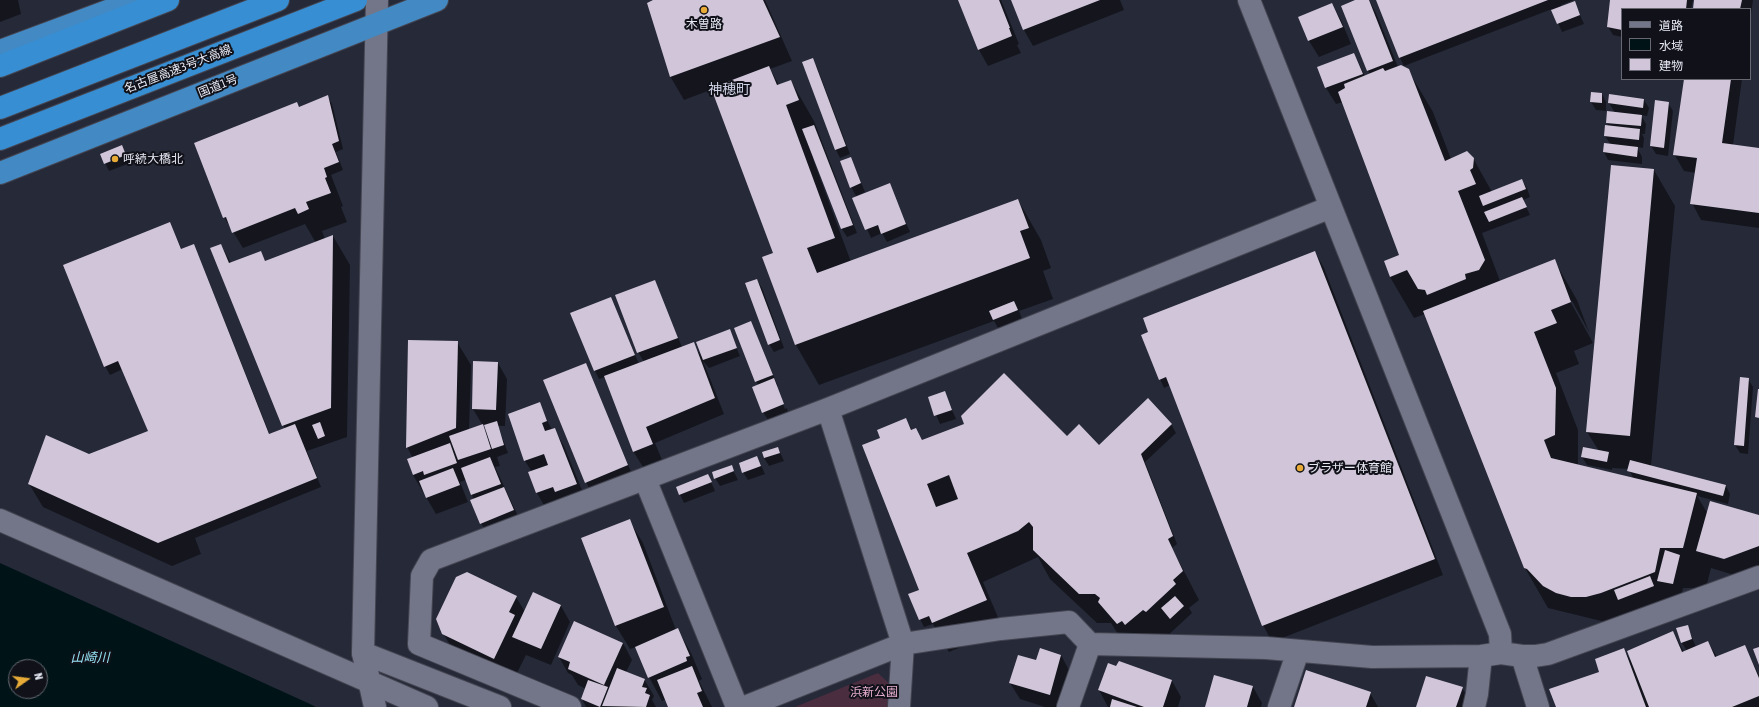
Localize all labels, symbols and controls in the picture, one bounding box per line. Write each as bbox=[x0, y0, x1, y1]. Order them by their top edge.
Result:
marker: 木曽路 bbox=[699, 5, 709, 15]
legend bbox=[1621, 8, 1751, 80]
place label: 木曽路 bbox=[686, 17, 722, 31]
text: 道路 bbox=[1659, 19, 1683, 33]
text: 水域 bbox=[1659, 39, 1683, 53]
street label: 名古屋高速3号大高線 bbox=[122, 42, 234, 96]
text: 建物 bbox=[1659, 59, 1683, 73]
street label: 国道1号 bbox=[196, 72, 240, 100]
district label: 神穂町 bbox=[708, 82, 750, 98]
place label: 呼続大橋北 bbox=[123, 152, 183, 166]
marker: 呼続大橋北 bbox=[110, 154, 120, 164]
place label: ブラザー体育館 bbox=[1308, 461, 1392, 475]
marker: ブラザー体育館 bbox=[1295, 463, 1305, 473]
water label: 山崎川 bbox=[71, 650, 109, 666]
north arrow bbox=[8, 659, 48, 699]
text: N bbox=[32, 672, 45, 681]
park label: 浜新公園 bbox=[850, 685, 898, 699]

